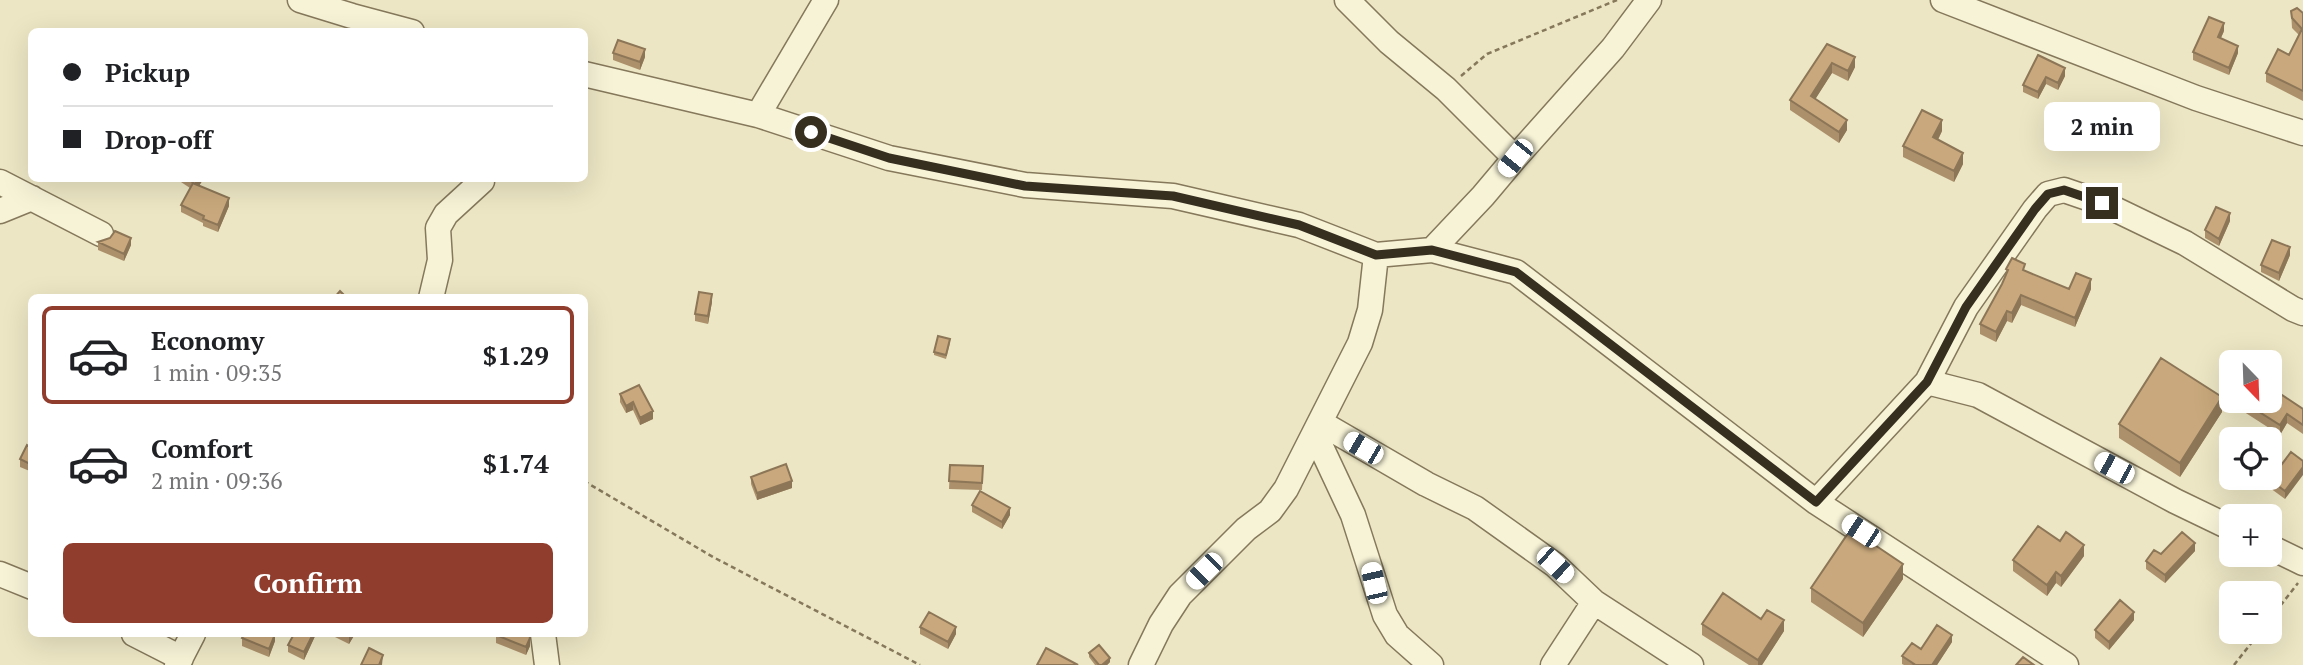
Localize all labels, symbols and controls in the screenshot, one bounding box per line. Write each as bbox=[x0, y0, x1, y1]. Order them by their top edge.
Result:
text: Pickup bbox=[105, 55, 190, 89]
callout: 2 min bbox=[2044, 102, 2160, 150]
text: 2 min bbox=[2071, 111, 2133, 142]
route start bbox=[795, 116, 827, 148]
text: Drop-off bbox=[105, 122, 212, 156]
car bbox=[1494, 135, 1537, 181]
route end bbox=[2086, 187, 2118, 219]
text: Economy bbox=[151, 323, 264, 357]
icon: car bbox=[67, 324, 130, 387]
text: $1.29 bbox=[483, 338, 549, 372]
north arrow bbox=[2219, 350, 2282, 413]
map controls bbox=[2219, 350, 2282, 644]
text: 1 min · 09:35 bbox=[151, 357, 283, 388]
button: locate bbox=[2219, 427, 2282, 490]
car bbox=[1340, 428, 1387, 468]
text: Comfort bbox=[151, 431, 253, 465]
icon: car bbox=[67, 432, 130, 495]
text: $1.74 bbox=[483, 446, 549, 480]
car bbox=[2091, 449, 2138, 487]
text: 2 min · 09:36 bbox=[151, 465, 283, 496]
button: + bbox=[2219, 504, 2282, 567]
car bbox=[1838, 511, 1885, 551]
button: Confirm bbox=[63, 543, 553, 623]
car bbox=[1533, 543, 1578, 587]
car bbox=[1182, 549, 1227, 593]
car bbox=[1360, 560, 1389, 606]
button: − bbox=[2219, 581, 2282, 644]

